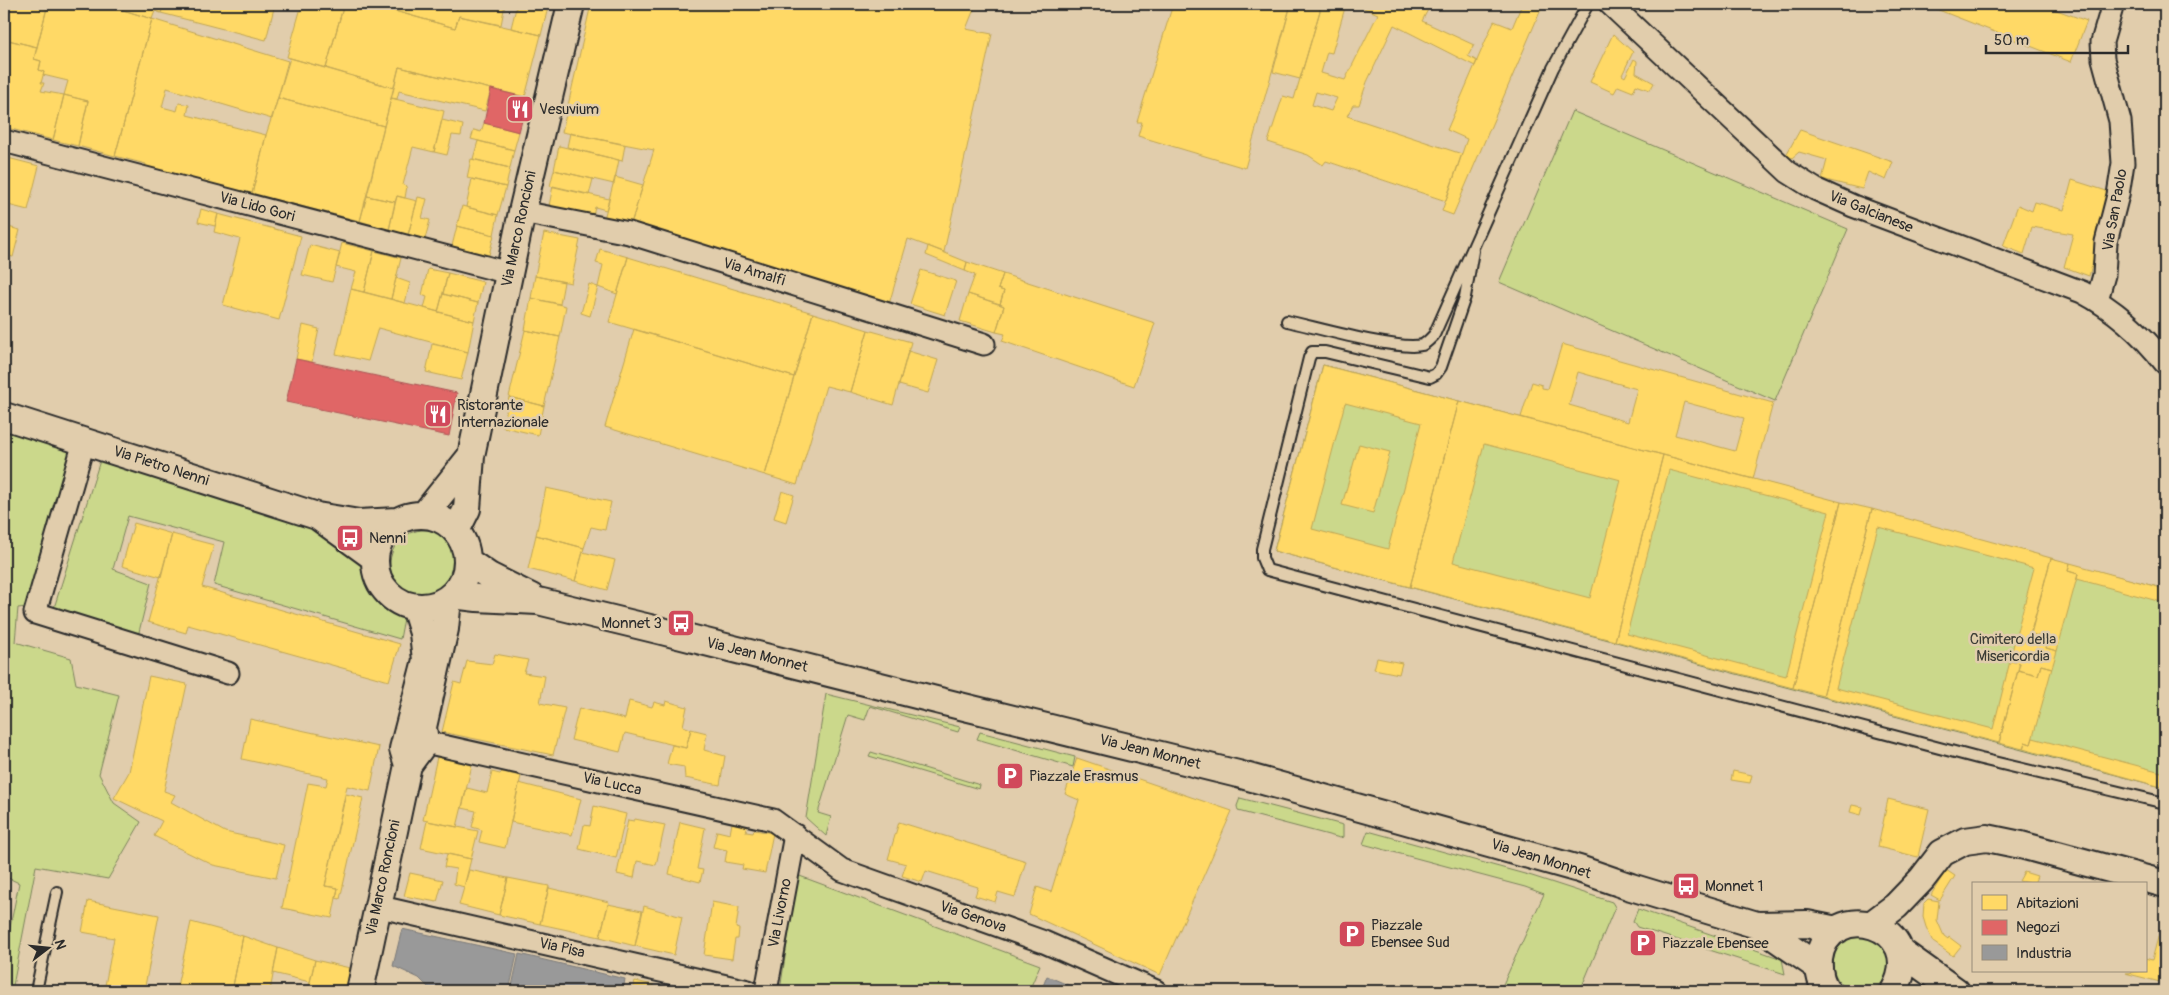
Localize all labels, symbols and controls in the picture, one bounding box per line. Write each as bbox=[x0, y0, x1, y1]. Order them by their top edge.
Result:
scale bar bbox=[1986, 22, 2129, 54]
text: 50 m bbox=[1994, 31, 2029, 50]
restaurant icon: Vesuvium bbox=[505, 94, 535, 124]
place label: Vesuvium bbox=[539, 100, 599, 119]
street label: Via San Paolo bbox=[2098, 167, 2132, 253]
street label: Via Marco Roncioni bbox=[497, 169, 541, 289]
street label: Via Galcianese bbox=[1826, 186, 1916, 238]
street label: Via Lido Gori bbox=[217, 188, 297, 226]
street label: Via Amalfi bbox=[721, 254, 788, 291]
place label: Ristorante Internazionale bbox=[457, 396, 549, 432]
restaurant icon: Ristorante Internazionale bbox=[423, 399, 453, 429]
street label: Via Pietro Nenni bbox=[111, 442, 212, 491]
bus stop icon: Nenni bbox=[335, 523, 365, 553]
place label: Nenni bbox=[369, 529, 406, 548]
bus stop icon: Monnet 3 bbox=[666, 608, 696, 638]
place label: Monnet 3 bbox=[601, 614, 662, 633]
park label: Cimitero della Misericordia bbox=[1970, 630, 2056, 666]
street label: Via Jean Monnet bbox=[704, 633, 811, 677]
street label: Via Jean Monnet bbox=[1097, 730, 1204, 774]
parking icon: Piazzale Erasmus bbox=[995, 761, 1025, 791]
place label: Piazzale Erasmus bbox=[1029, 767, 1138, 786]
street label: Via Lucca bbox=[581, 768, 643, 800]
street label: Via Marco Roncioni bbox=[361, 818, 405, 938]
street label: Via Jean Monnet bbox=[1489, 835, 1594, 884]
bus stop icon: Monnet 1 bbox=[1671, 871, 1701, 901]
street label: Via Livorno bbox=[764, 877, 796, 949]
place label: Monnet 1 bbox=[1705, 877, 1763, 896]
legend bbox=[1972, 882, 2146, 972]
text: Abitazioni bbox=[2016, 894, 2079, 913]
street label: Via Genova bbox=[937, 897, 1009, 937]
place label: Piazzale Ebensee Sud bbox=[1371, 916, 1450, 952]
text: Negozi bbox=[2016, 918, 2060, 937]
parking icon: Piazzale Ebensee Sud bbox=[1337, 919, 1367, 949]
north arrow bbox=[22, 922, 72, 972]
parking icon: Piazzale Ebensee bbox=[1628, 928, 1658, 958]
street label: Via Pisa bbox=[537, 934, 587, 962]
place label: Piazzale Ebensee bbox=[1662, 934, 1769, 953]
text: N bbox=[51, 938, 69, 951]
text: Industria bbox=[2016, 944, 2071, 963]

